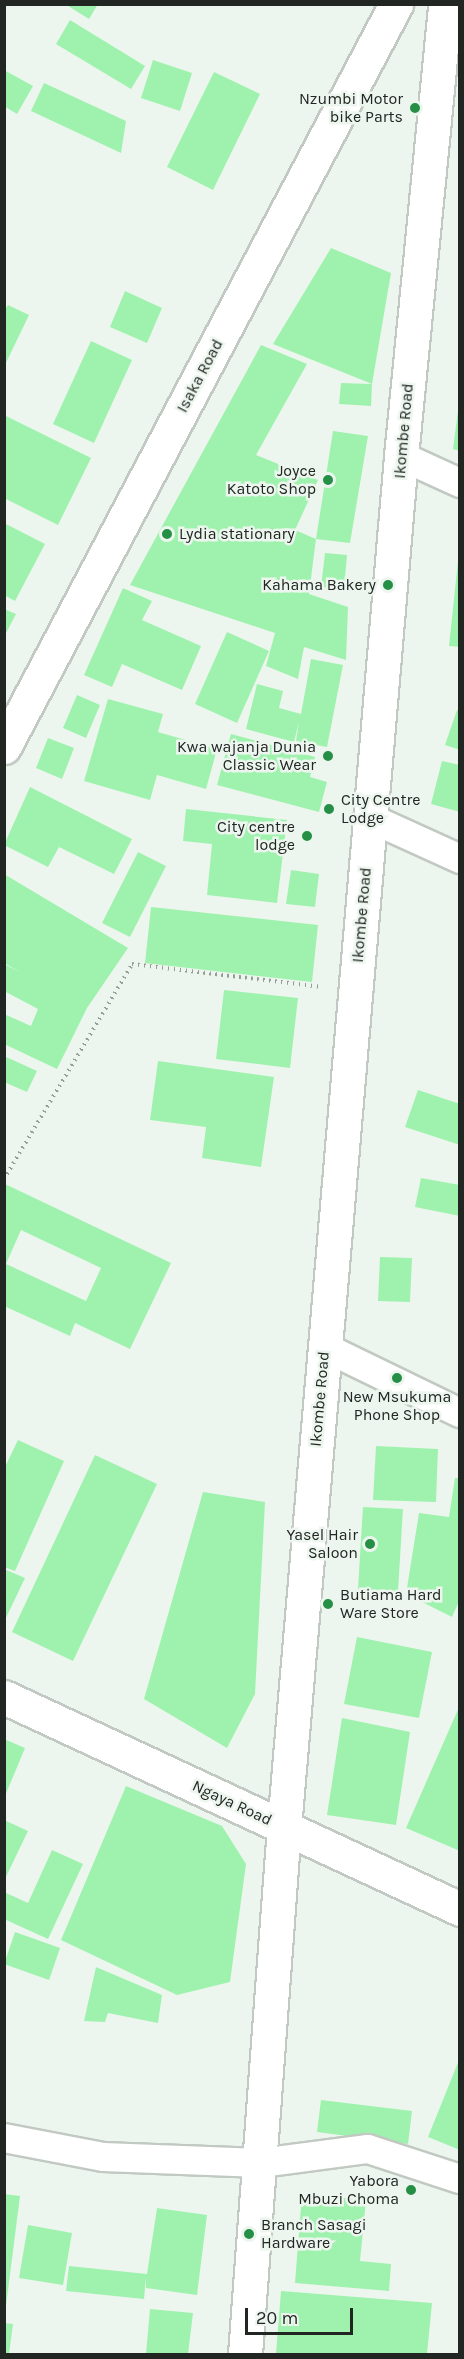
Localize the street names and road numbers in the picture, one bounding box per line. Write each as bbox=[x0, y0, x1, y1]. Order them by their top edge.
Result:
street label: Isaka Road bbox=[173, 336, 227, 416]
street label: Ikombe Road bbox=[390, 383, 418, 479]
street label: Ikombe Road bbox=[348, 867, 376, 963]
street label: Ikombe Road bbox=[306, 1351, 334, 1447]
street label: Ngaya Road bbox=[189, 1776, 275, 1830]

